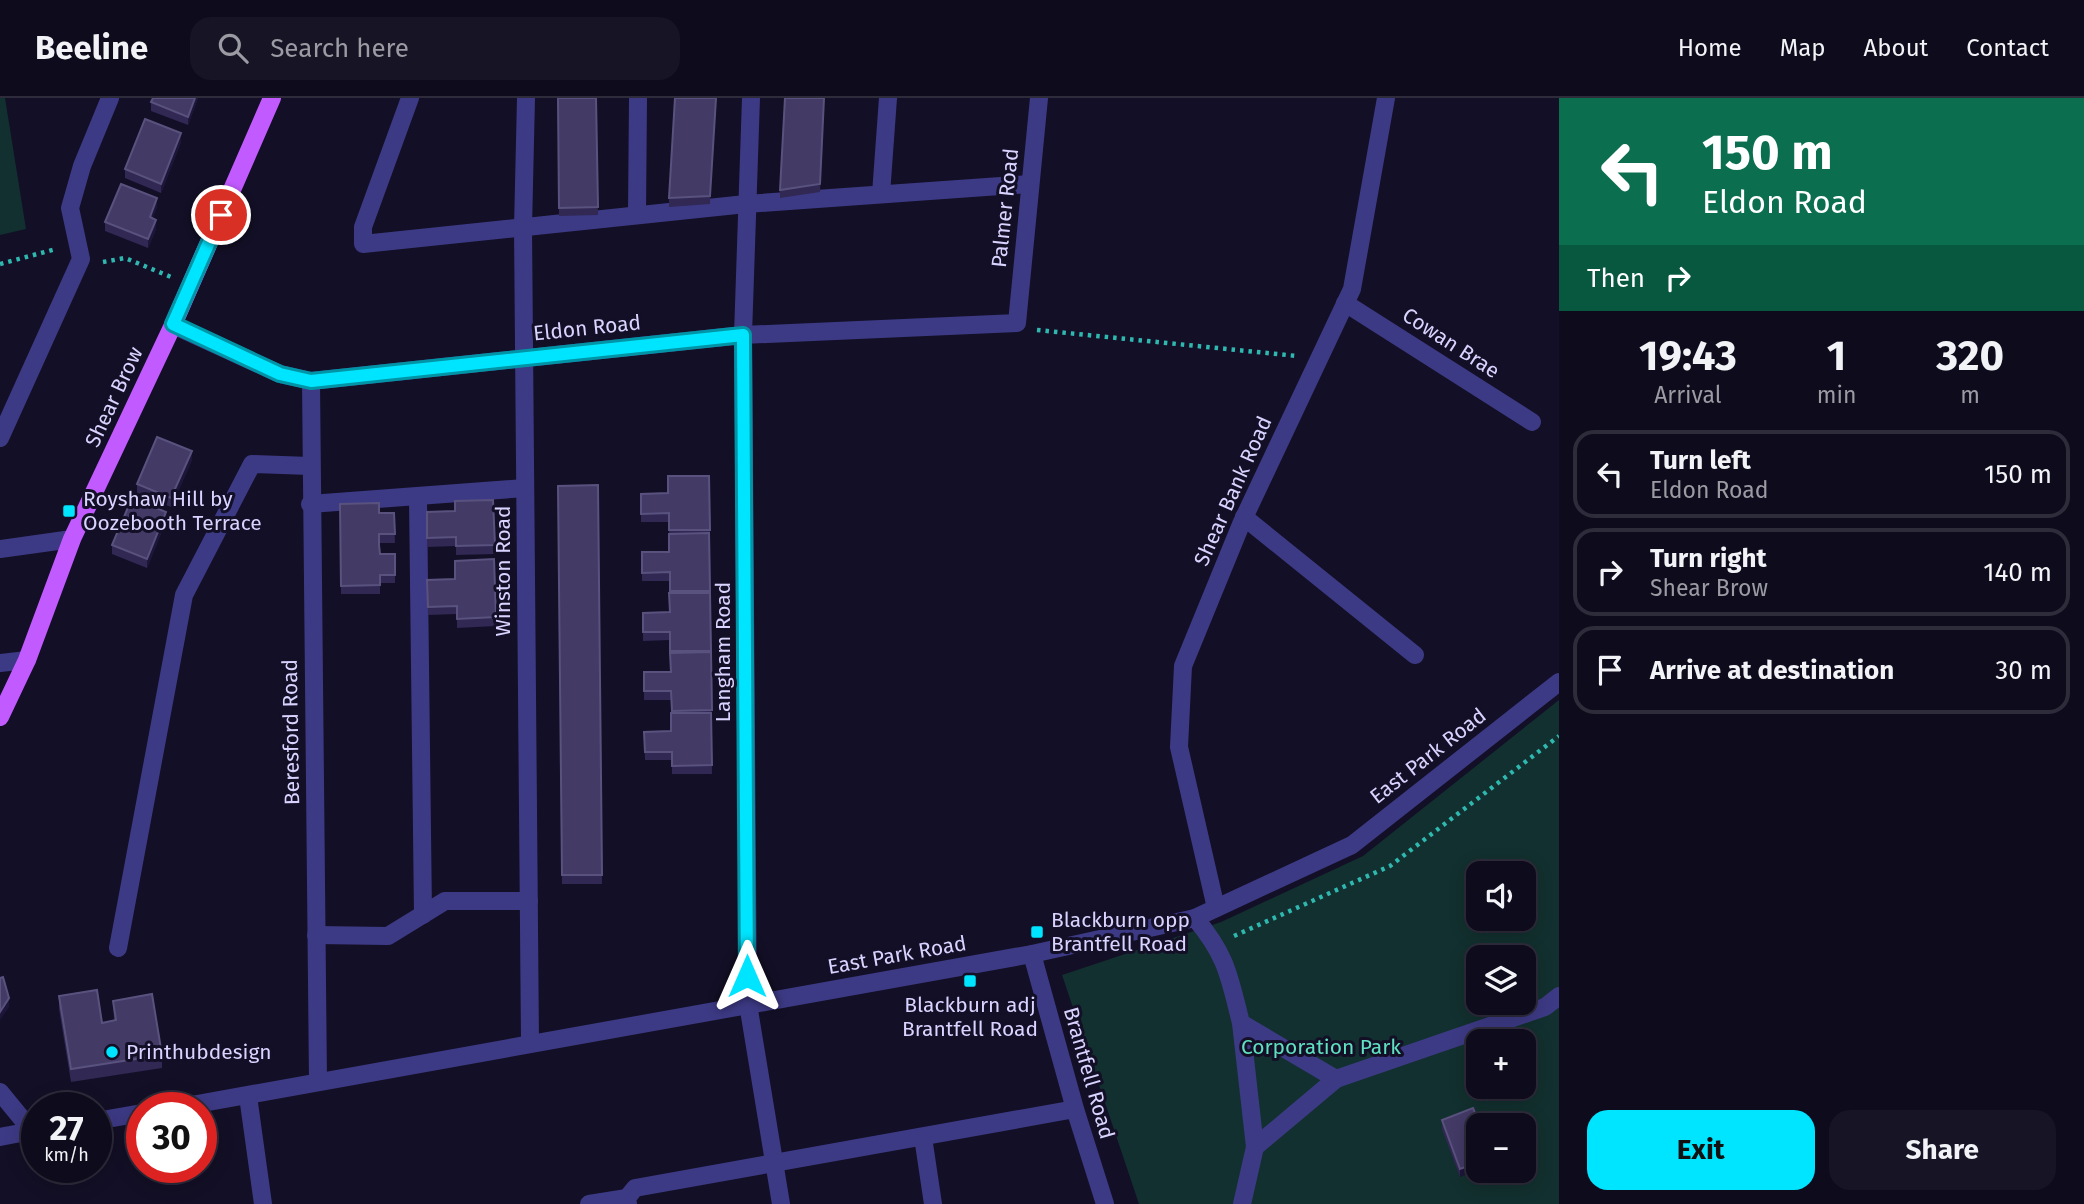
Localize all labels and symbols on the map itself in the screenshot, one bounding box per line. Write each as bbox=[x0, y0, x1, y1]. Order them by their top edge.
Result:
street label: Palmer Road bbox=[986, 147, 1024, 269]
pin bbox=[191, 185, 251, 245]
street label: Cowan Brae bbox=[1397, 302, 1505, 384]
street label: Eldon Road bbox=[532, 309, 642, 347]
street label: Shear Brow bbox=[79, 343, 149, 451]
street label: Shear Bank Road bbox=[1188, 412, 1278, 570]
place label: Royshaw Hill by Oozebooth Terrace bbox=[83, 486, 262, 536]
marker: Royshaw Hill by Oozebooth Terrace bbox=[61, 503, 77, 519]
street label: Winston Road bbox=[490, 505, 516, 637]
street label: Langham Road bbox=[710, 582, 736, 722]
street label: Beresford Road bbox=[277, 659, 305, 805]
street label: East Park Road bbox=[1365, 703, 1491, 809]
place label: Blackburn opp Brantfell Road bbox=[1051, 907, 1190, 957]
marker: Blackburn opp Brantfell Road bbox=[1029, 924, 1045, 940]
street label: East Park Road bbox=[826, 930, 968, 980]
position arrow bbox=[710, 939, 784, 1013]
marker: Blackburn adj Brantfell Road bbox=[962, 973, 978, 989]
place label: Blackburn adj Brantfell Road bbox=[902, 992, 1038, 1042]
street label: Brantfell Road bbox=[1058, 1004, 1120, 1142]
park label: Corporation Park bbox=[1241, 1034, 1401, 1060]
place label: Printhubdesign bbox=[126, 1039, 272, 1065]
marker: Printhubdesign bbox=[104, 1044, 120, 1060]
speed limit sign: 30 bbox=[126, 1092, 217, 1183]

